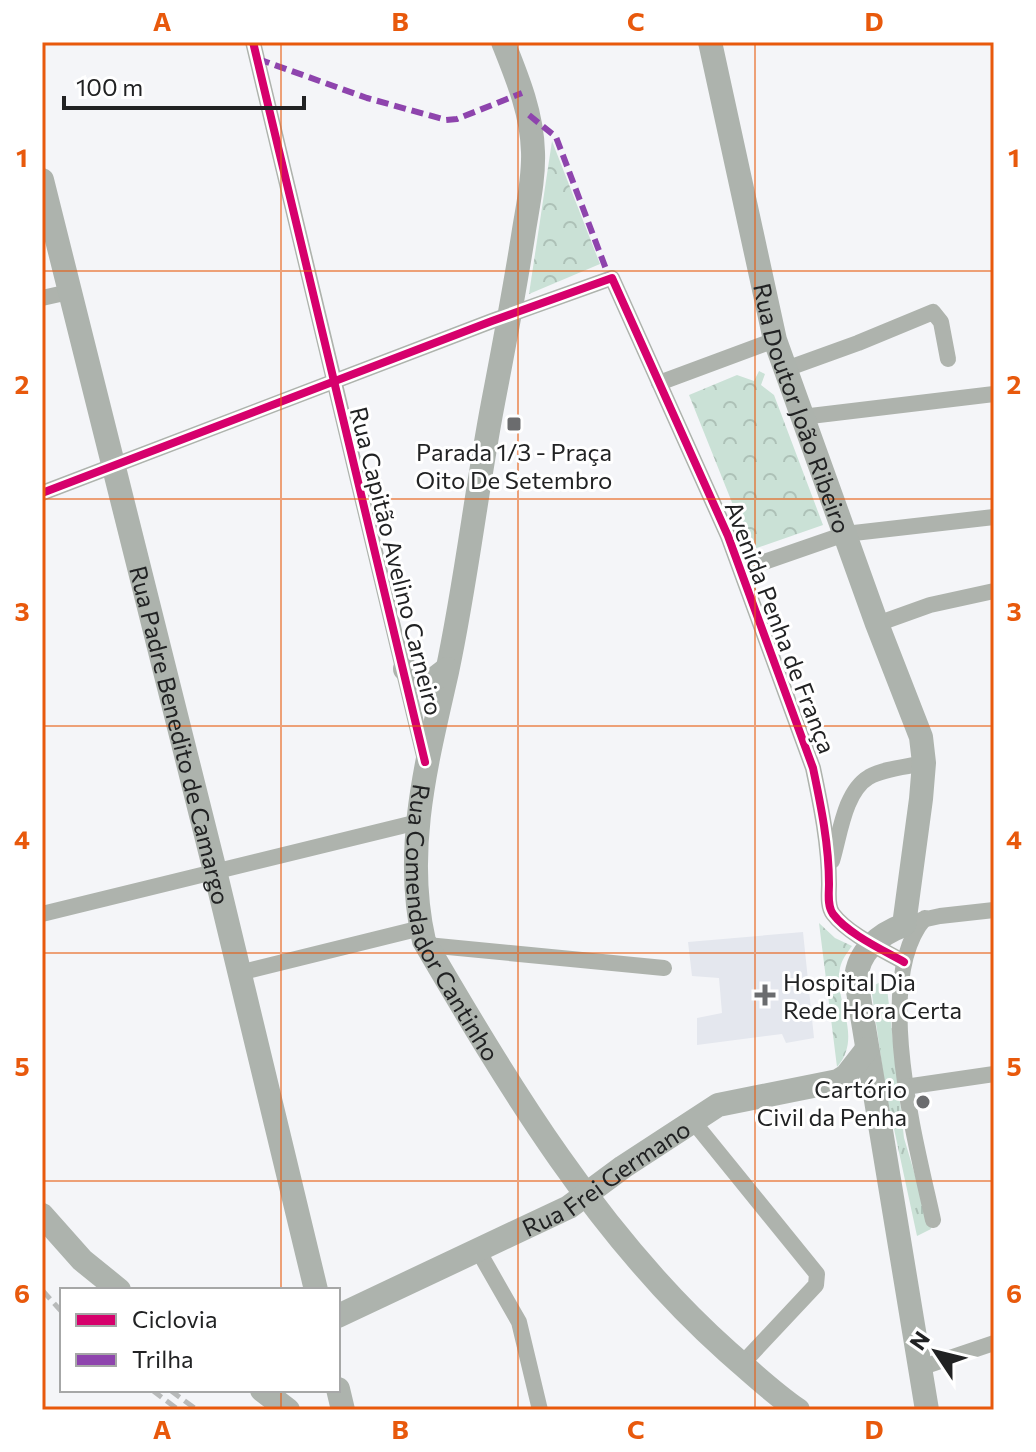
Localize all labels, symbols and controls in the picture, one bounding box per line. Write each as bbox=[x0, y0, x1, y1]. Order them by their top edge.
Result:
text: A bbox=[153, 5, 172, 36]
text: B bbox=[391, 5, 409, 36]
text: C bbox=[627, 5, 645, 36]
text: D bbox=[864, 5, 884, 36]
scale bar bbox=[64, 60, 304, 110]
text: 100 m bbox=[76, 72, 143, 101]
text: 1 bbox=[16, 141, 28, 172]
text: 1 bbox=[1008, 141, 1020, 172]
street label: Rua Doutor João Ribeiro bbox=[748, 280, 858, 537]
text: 2 bbox=[15, 368, 29, 399]
text: 2 bbox=[1007, 368, 1021, 399]
street label: Rua Capitão Avelino Carneiro bbox=[345, 404, 449, 718]
marker: Parada 1/3 - Praça Oito De Setembro bbox=[505, 415, 523, 433]
place label: Parada 1/3 - Praça Oito De Setembro bbox=[416, 437, 612, 494]
street label: Avenida Penha de França bbox=[719, 497, 843, 757]
street label: Rua Padre Benedito de Camargo bbox=[125, 562, 237, 907]
text: 3 bbox=[14, 595, 30, 626]
text: 3 bbox=[1006, 595, 1022, 626]
street label: Rua Comendador Cantinho bbox=[401, 782, 506, 1066]
text: 4 bbox=[14, 823, 30, 854]
text: 4 bbox=[1006, 823, 1022, 854]
place label: Hospital Dia Rede Hora Certa bbox=[783, 967, 962, 1024]
marker: Hospital Dia Rede Hora Certa bbox=[754, 984, 776, 1006]
text: 5 bbox=[14, 1050, 30, 1081]
text: 5 bbox=[1006, 1050, 1022, 1081]
place label: Cartório Civil da Penha bbox=[757, 1074, 907, 1131]
marker: Cartório Civil da Penha bbox=[914, 1093, 932, 1111]
street label: Rua Frei Germano bbox=[517, 1113, 695, 1242]
text: 6 bbox=[14, 1277, 30, 1308]
text: 6 bbox=[1006, 1277, 1022, 1308]
legend bbox=[60, 1288, 340, 1392]
text: Ciclovia bbox=[132, 1304, 218, 1333]
north arrow bbox=[896, 1312, 976, 1392]
text: N bbox=[903, 1326, 935, 1355]
text: Trilha bbox=[132, 1344, 194, 1373]
text: A bbox=[153, 1413, 172, 1444]
text: B bbox=[391, 1413, 409, 1444]
text: C bbox=[627, 1413, 645, 1444]
text: D bbox=[864, 1413, 884, 1444]

